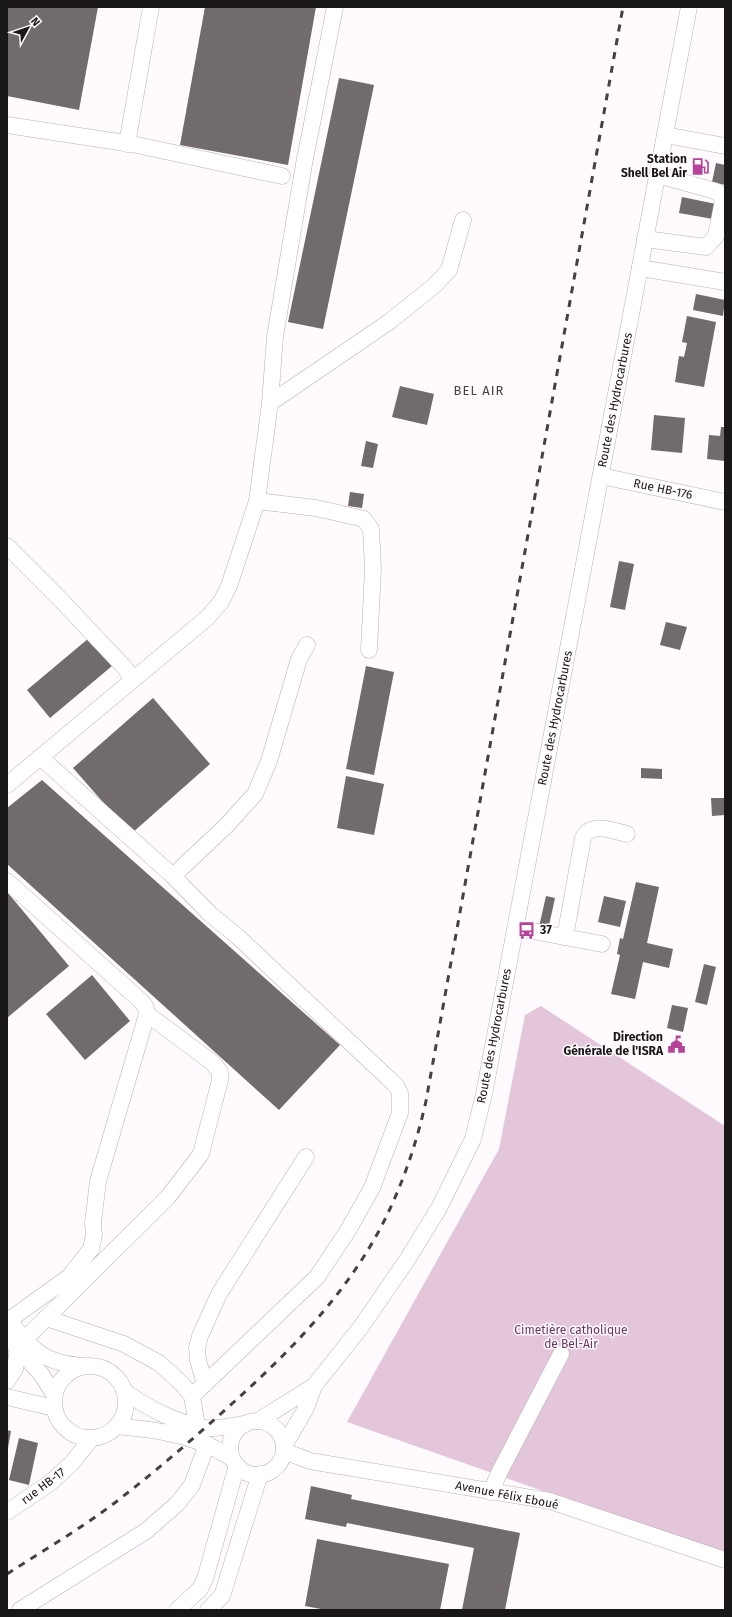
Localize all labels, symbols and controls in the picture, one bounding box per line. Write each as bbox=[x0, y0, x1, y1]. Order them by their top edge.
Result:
north arrow bbox=[8, 8, 48, 48]
text: N bbox=[28, 15, 43, 29]
place label: Station Shell Bel Air bbox=[621, 152, 687, 180]
fuel station icon: Station Shell Bel Air bbox=[690, 156, 710, 176]
street label: Route des Hydrocarbures bbox=[595, 331, 635, 469]
district label: BEL AIR bbox=[454, 383, 504, 398]
street label: Rue HB-176 bbox=[632, 476, 694, 502]
street label: Route des Hydrocarbures bbox=[535, 649, 575, 787]
bus stop icon: 37 bbox=[517, 920, 537, 940]
place label: 37 bbox=[539, 923, 552, 937]
street label: Route des Hydrocarbures bbox=[474, 967, 514, 1105]
place label: Direction Générale de l'ISRA bbox=[563, 1030, 664, 1058]
public building icon: Direction Générale de l'ISRA bbox=[666, 1034, 686, 1054]
park label: Cimetière catholique de Bel-Air bbox=[514, 1323, 628, 1351]
street label: rue HB-17 bbox=[18, 1465, 68, 1507]
street label: Avenue Félix Eboué bbox=[454, 1478, 560, 1512]

